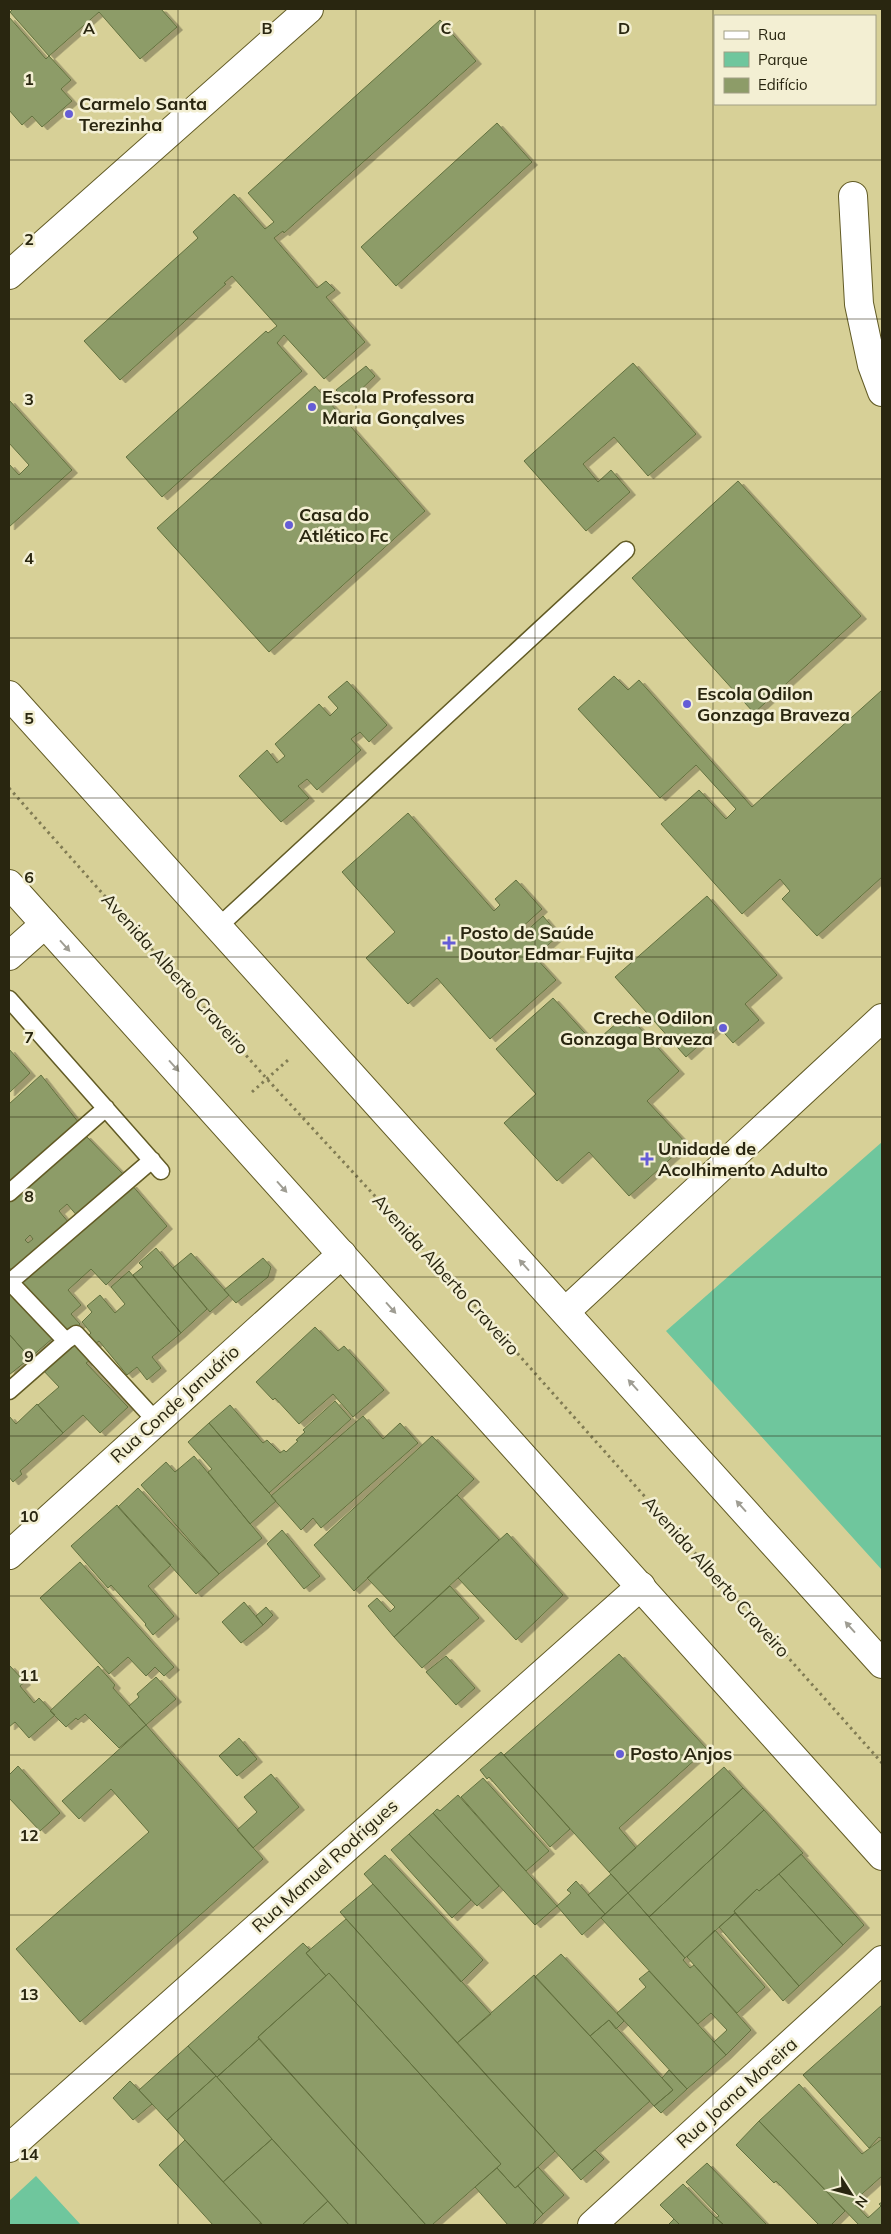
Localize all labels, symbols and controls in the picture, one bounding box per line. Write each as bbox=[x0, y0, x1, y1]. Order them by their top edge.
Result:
legend bbox=[714, 15, 876, 105]
text: A bbox=[83, 18, 95, 38]
text: B bbox=[261, 18, 273, 38]
text: C bbox=[441, 18, 452, 38]
text: D bbox=[618, 18, 630, 38]
text: Rua bbox=[758, 25, 786, 44]
text: Parque bbox=[758, 50, 808, 69]
text: 1 bbox=[24, 69, 34, 89]
text: Edifício bbox=[758, 75, 808, 94]
place label: Carmelo Santa Terezinha bbox=[79, 92, 207, 136]
marker: Carmelo Santa Terezinha bbox=[63, 108, 75, 120]
text: 2 bbox=[24, 229, 34, 249]
place label: Escola Professora Maria Gonçalves bbox=[322, 385, 474, 429]
text: 3 bbox=[24, 389, 34, 409]
marker: Escola Professora Maria Gonçalves bbox=[306, 401, 318, 413]
place label: Casa do Atlético Fc bbox=[299, 503, 389, 547]
marker: Casa do Atlético Fc bbox=[283, 519, 295, 531]
text: 4 bbox=[24, 548, 34, 568]
place label: Escola Odilon Gonzaga Braveza bbox=[697, 682, 850, 726]
marker: Escola Odilon Gonzaga Braveza bbox=[681, 698, 693, 710]
text: 5 bbox=[24, 708, 34, 728]
text: 6 bbox=[24, 867, 34, 887]
street label: Avenida Alberto Craveiro bbox=[97, 888, 254, 1059]
place label: Posto de Saúde Doutor Edmar Fujita bbox=[460, 921, 634, 965]
marker: Posto de Saúde Doutor Edmar Fujita bbox=[442, 936, 456, 950]
one-way arrow bbox=[59, 939, 71, 951]
place label: Creche Odilon Gonzaga Braveza bbox=[560, 1006, 713, 1050]
marker: Creche Odilon Gonzaga Braveza bbox=[717, 1022, 729, 1034]
text: 7 bbox=[24, 1027, 34, 1047]
one-way arrow bbox=[168, 1060, 180, 1072]
place label: Unidade de Acolhimento Adulto bbox=[658, 1137, 828, 1181]
marker: Unidade de Acolhimento Adulto bbox=[640, 1152, 654, 1166]
one-way arrow bbox=[276, 1181, 288, 1193]
text: 8 bbox=[24, 1186, 34, 1206]
street label: Avenida Alberto Craveiro bbox=[368, 1189, 525, 1360]
one-way arrow bbox=[518, 1259, 530, 1271]
one-way arrow bbox=[385, 1302, 397, 1314]
street label: Rua Conde Januário bbox=[105, 1340, 244, 1468]
text: 9 bbox=[24, 1346, 34, 1366]
one-way arrow bbox=[627, 1380, 639, 1392]
street label: Avenida Alberto Craveiro bbox=[638, 1491, 795, 1662]
one-way arrow bbox=[735, 1501, 747, 1513]
text: 10 bbox=[19, 1506, 39, 1526]
one-way arrow bbox=[844, 1622, 856, 1634]
text: 11 bbox=[19, 1665, 39, 1685]
place label: Posto Anjos bbox=[630, 1742, 732, 1765]
marker: Posto Anjos bbox=[614, 1748, 626, 1760]
street label: Rua Manuel Rodrigues bbox=[247, 1794, 402, 1937]
text: 12 bbox=[19, 1825, 39, 1845]
text: 13 bbox=[19, 1984, 39, 2004]
street label: Rua Joana Moreira bbox=[671, 2032, 802, 2153]
text: 14 bbox=[19, 2144, 39, 2164]
north arrow bbox=[826, 2169, 876, 2219]
text: N bbox=[851, 2192, 872, 2211]

